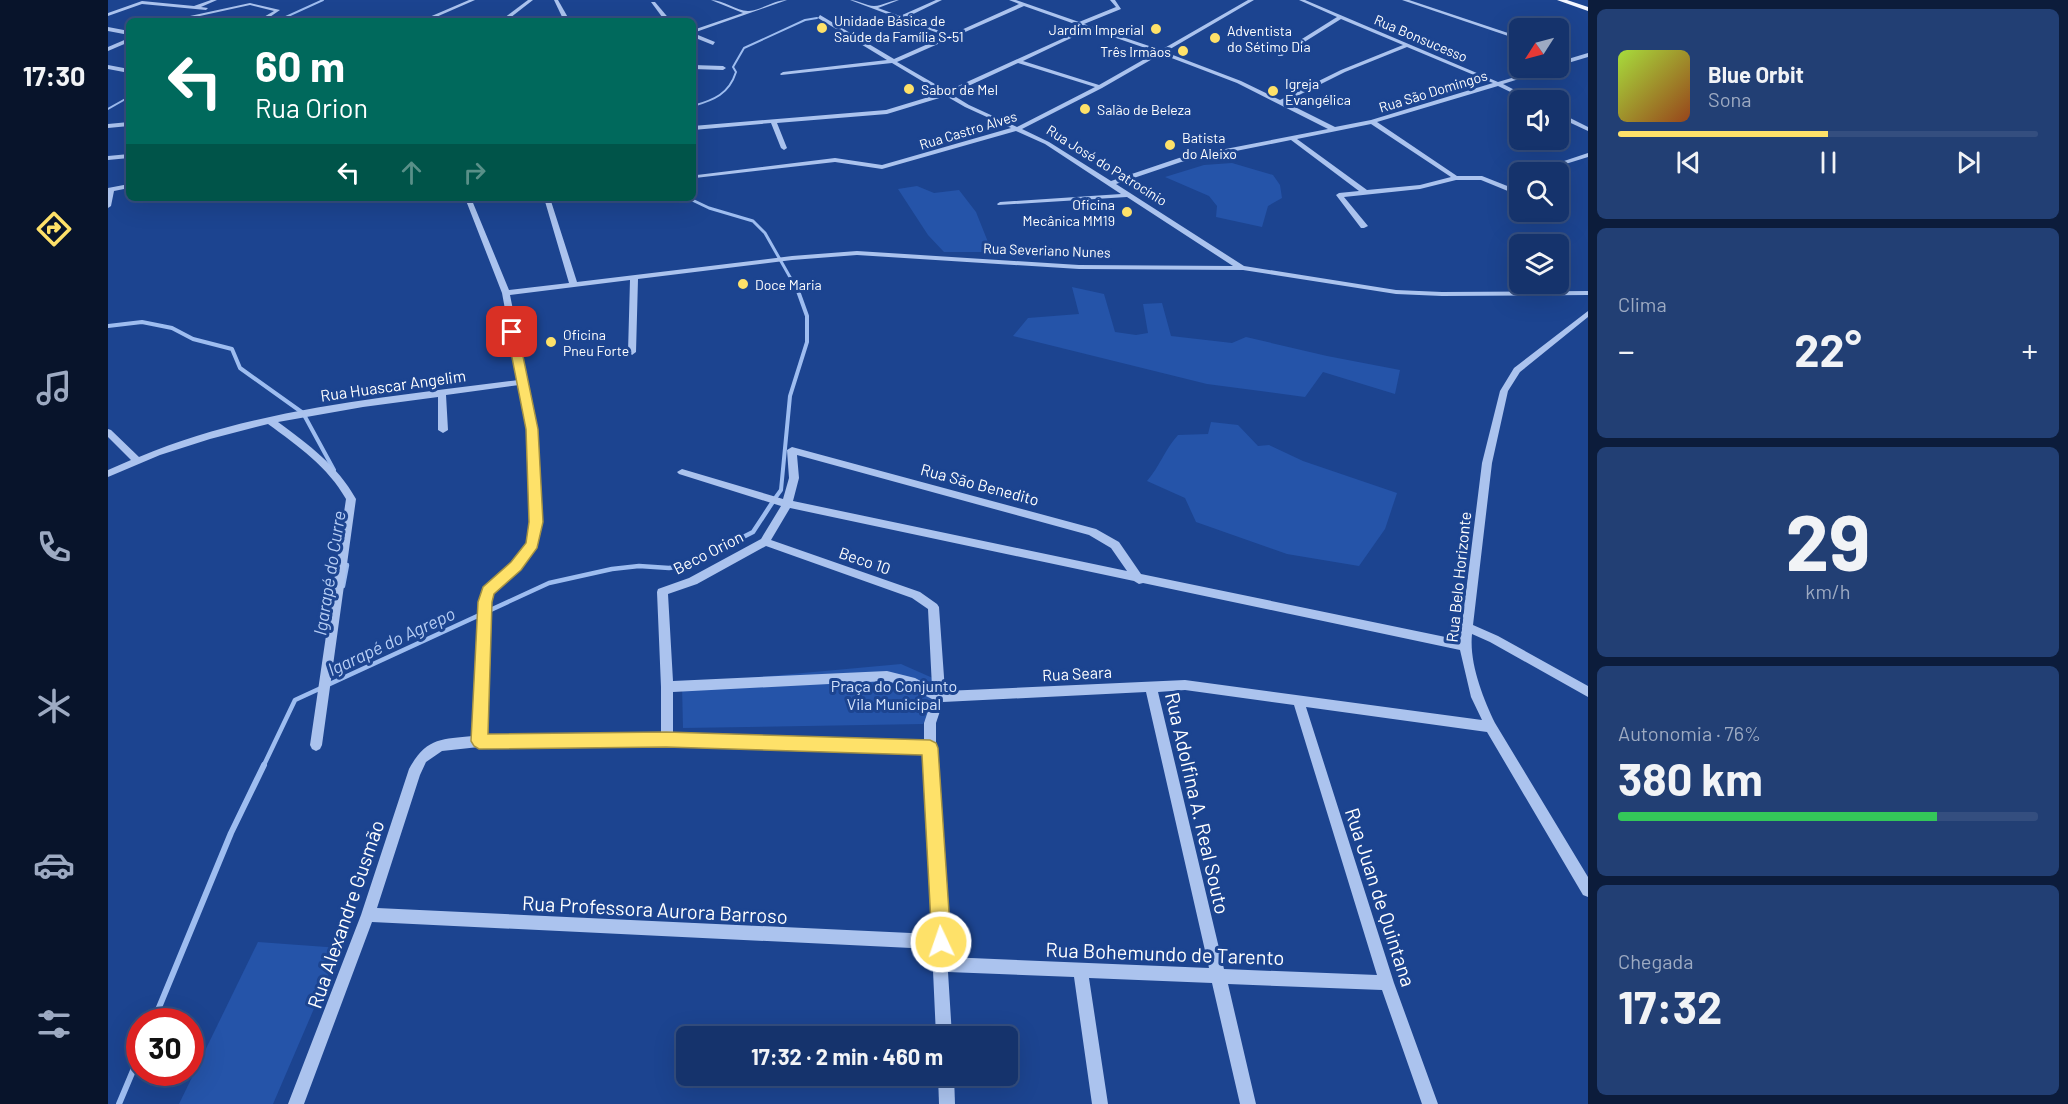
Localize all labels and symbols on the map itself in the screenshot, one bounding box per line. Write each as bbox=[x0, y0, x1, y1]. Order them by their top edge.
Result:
street label: Rua Bonsucesso bbox=[1372, 11, 1470, 65]
place label: Unidade Básica de Saúde da Família S-51 bbox=[834, 12, 964, 45]
north arrow bbox=[1509, 18, 1569, 78]
marker: Unidade Básica de Saúde da Família S-51 bbox=[815, 21, 829, 35]
place label: Jardim Imperial bbox=[1049, 21, 1144, 38]
marker: Jardim Imperial bbox=[1149, 22, 1163, 36]
place label: Adventista do Sétimo Dia bbox=[1227, 22, 1311, 55]
marker: Adventista do Sétimo Dia bbox=[1208, 31, 1222, 45]
place label: Três Irmãos bbox=[1100, 43, 1171, 60]
marker: Três Irmãos bbox=[1176, 44, 1190, 58]
street label: Rua São Domingos bbox=[1377, 66, 1490, 116]
place label: Igreja Evangélica bbox=[1285, 75, 1351, 108]
place label: Sabor de Mel bbox=[921, 81, 998, 98]
marker: Sabor de Mel bbox=[902, 82, 916, 96]
marker: Igreja Evangélica bbox=[1266, 84, 1280, 98]
place label: Salão de Beleza bbox=[1097, 101, 1191, 118]
marker: Salão de Beleza bbox=[1078, 102, 1092, 116]
street label: Rua Castro Alves bbox=[917, 107, 1019, 153]
street label: Rua José do Patrocínio bbox=[1044, 121, 1170, 209]
place label: Batista do Aleixo bbox=[1182, 129, 1237, 162]
marker: Batista do Aleixo bbox=[1163, 138, 1177, 152]
place label: Oficina Mecânica MM19 bbox=[1023, 196, 1115, 229]
marker: Oficina Mecânica MM19 bbox=[1120, 205, 1134, 219]
street label: Rua Severiano Nunes bbox=[983, 239, 1111, 261]
place label: Doce Maria bbox=[755, 276, 822, 293]
marker: Doce Maria bbox=[736, 277, 750, 291]
pin bbox=[486, 306, 537, 357]
place label: Oficina Pneu Forte bbox=[563, 326, 629, 359]
marker: Oficina Pneu Forte bbox=[544, 335, 558, 349]
street label: Rua Huascar Angelim bbox=[319, 365, 467, 405]
street label: Rua São Benedito bbox=[919, 459, 1041, 509]
water label: Igarapé do Curre bbox=[308, 509, 350, 637]
street label: Rua Belo Horizonte bbox=[1442, 511, 1474, 643]
street label: Beco Orion bbox=[670, 526, 746, 578]
street label: Beco 10 bbox=[837, 542, 893, 578]
water label: Igarapé do Agrepo bbox=[324, 602, 458, 680]
street label: Rua Seara bbox=[1042, 662, 1112, 684]
park label: Praça do Conjunto Vila Municipal bbox=[831, 676, 957, 713]
street label: Rua Adolfina A. Real Souto bbox=[1161, 690, 1235, 916]
street label: Rua Juan de Quintana bbox=[1341, 805, 1421, 989]
street label: Rua Alexandre Gusmão bbox=[301, 817, 389, 1011]
street label: Rua Professora Aurora Barroso bbox=[522, 890, 788, 928]
position arrow bbox=[909, 910, 973, 974]
street label: Rua Bohemundo de Tarento bbox=[1045, 937, 1285, 969]
speed limit sign: 30 bbox=[126, 1008, 204, 1086]

